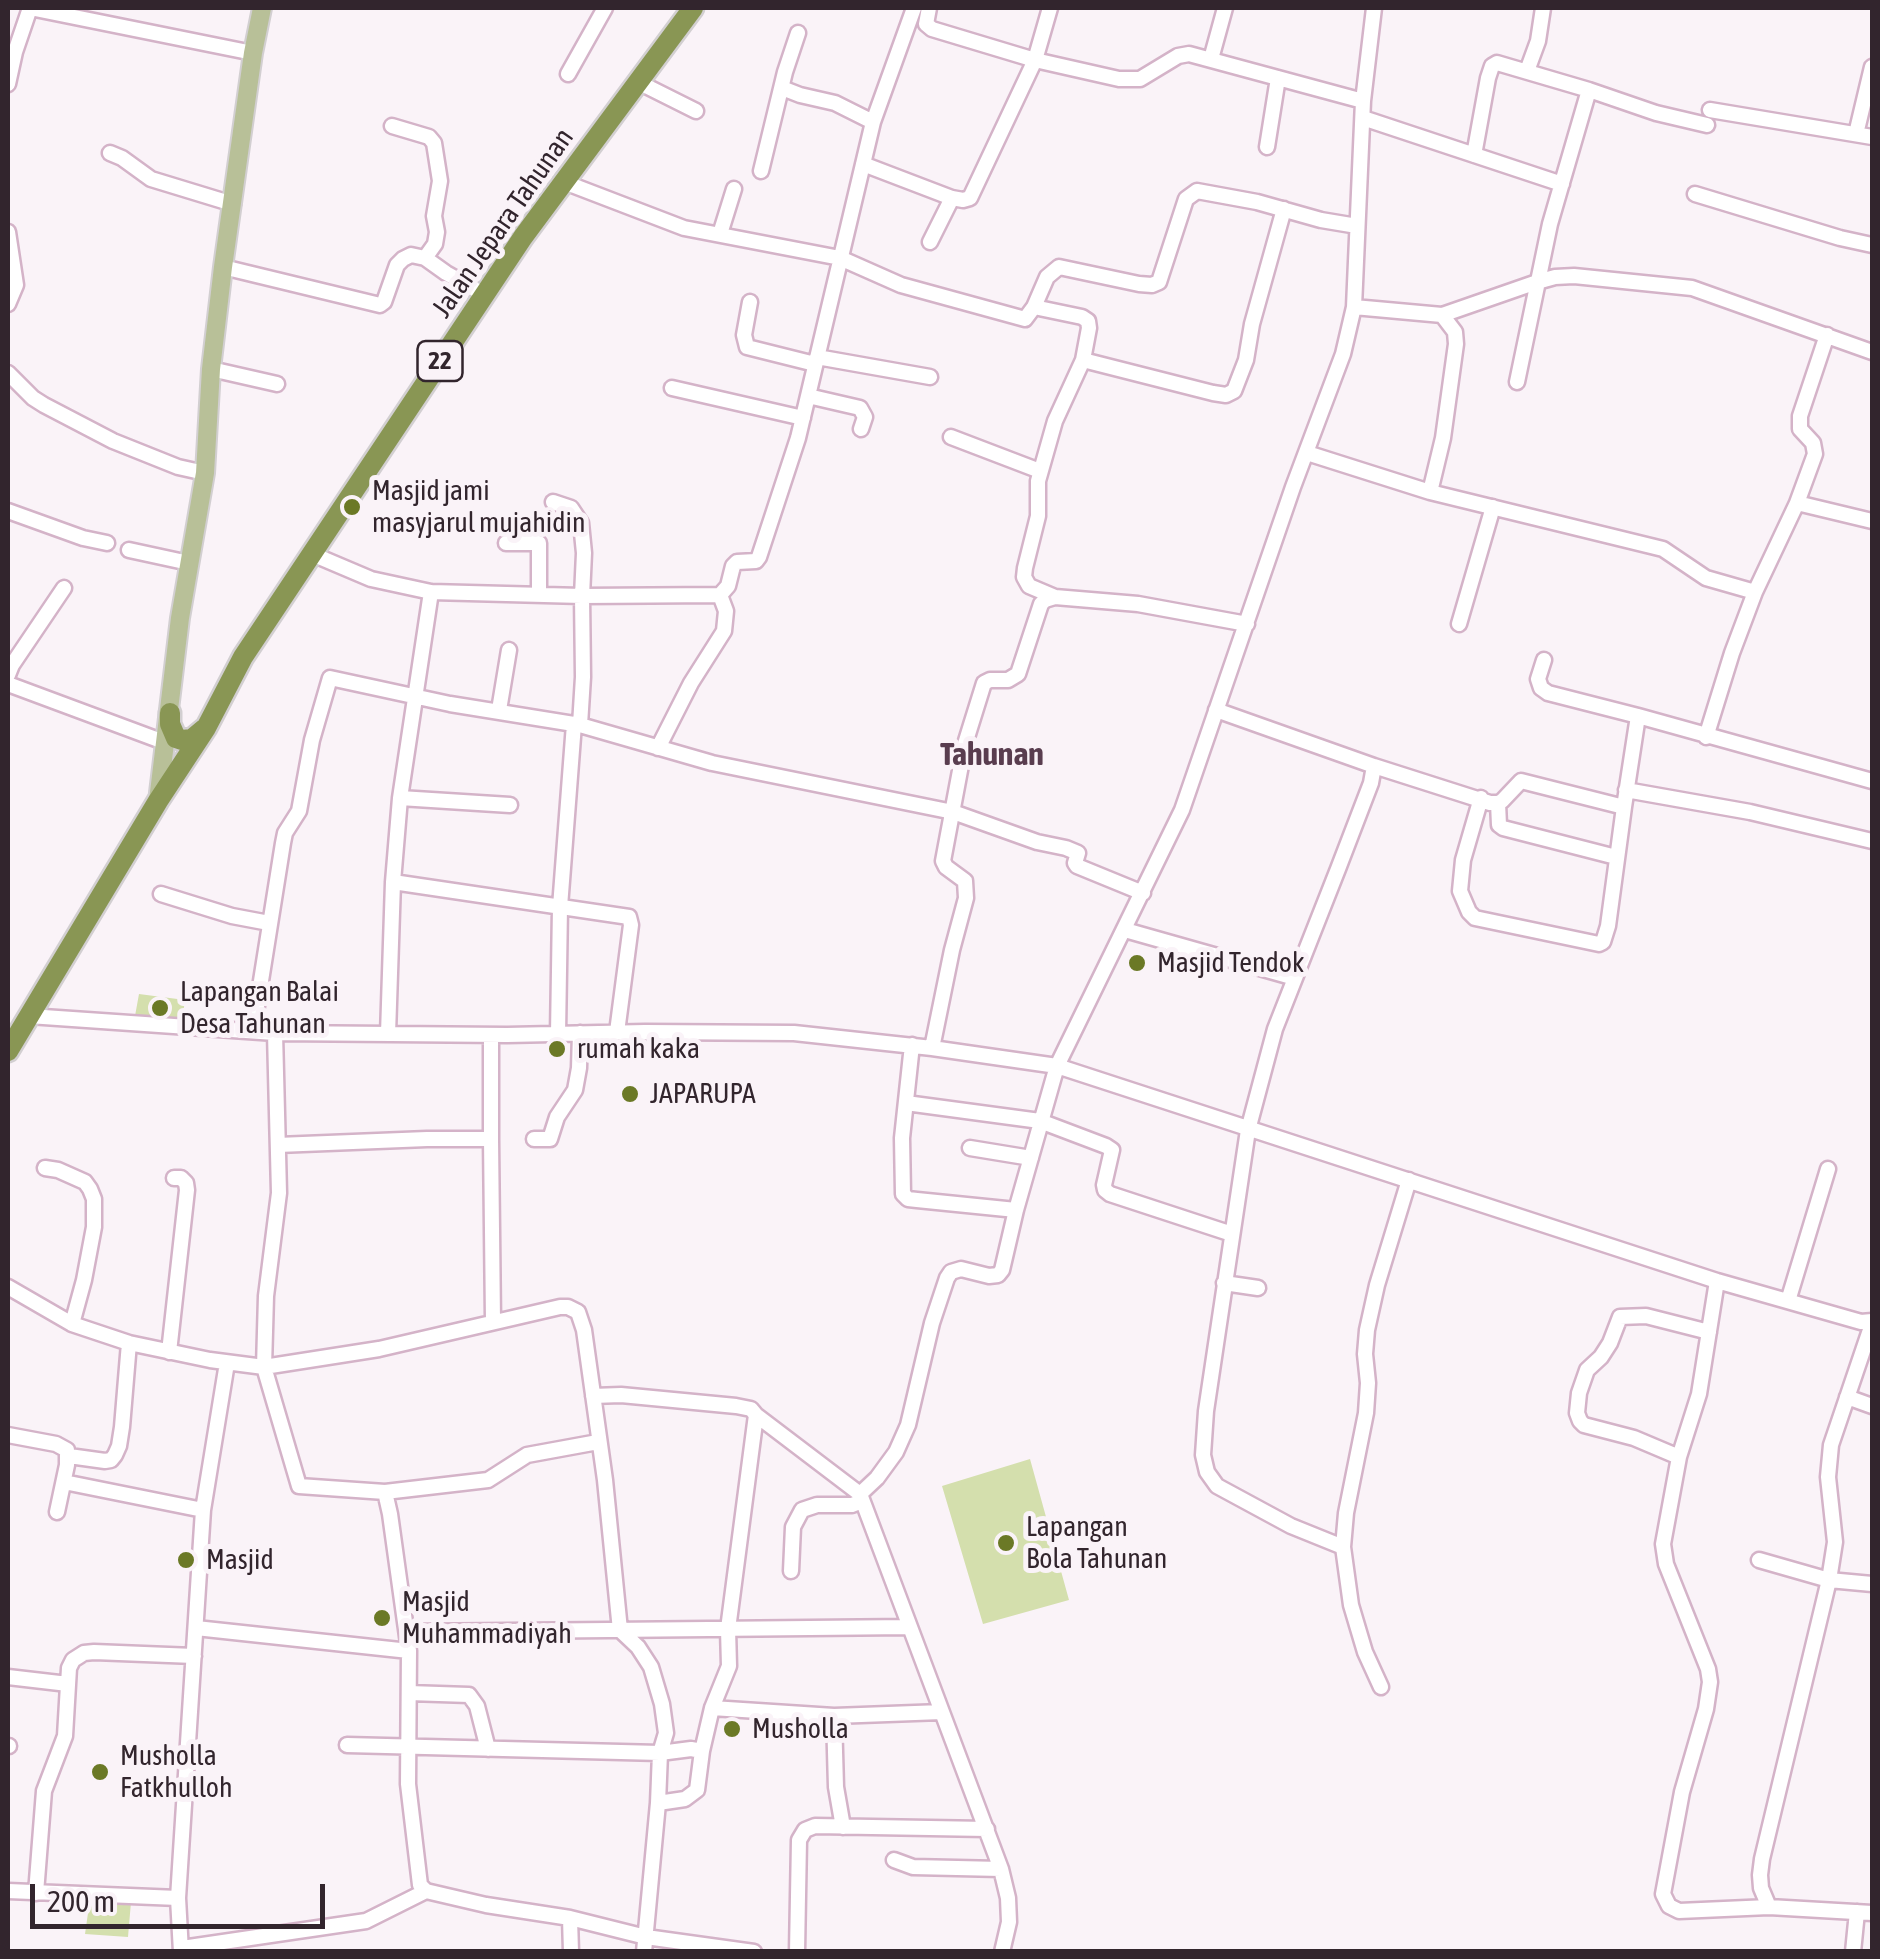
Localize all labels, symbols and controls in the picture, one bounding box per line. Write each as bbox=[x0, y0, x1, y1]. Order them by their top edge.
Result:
street label: Jalan Jepara Tahunan bbox=[425, 122, 581, 324]
road number: 22 bbox=[418, 341, 462, 381]
place label: Masjid jami masyjarul mujahidin bbox=[372, 474, 586, 540]
marker: Masjid jami masyjarul mujahidin bbox=[341, 496, 363, 518]
district label: Tahunan bbox=[940, 736, 1044, 774]
place label: Masjid Tendok bbox=[1157, 946, 1304, 980]
marker: Masjid Tendok bbox=[1126, 952, 1148, 974]
place label: Lapangan Balai Desa Tahunan bbox=[180, 975, 339, 1041]
marker: Lapangan Balai Desa Tahunan bbox=[149, 997, 171, 1019]
place label: rumah kaka bbox=[577, 1032, 700, 1066]
marker: rumah kaka bbox=[546, 1038, 568, 1060]
place label: JAPARUPA bbox=[650, 1077, 756, 1111]
marker: JAPARUPA bbox=[619, 1083, 641, 1105]
place label: Lapangan Bola Tahunan bbox=[1026, 1510, 1167, 1576]
marker: Lapangan Bola Tahunan bbox=[995, 1532, 1017, 1554]
place label: Masjid bbox=[206, 1543, 274, 1577]
marker: Masjid bbox=[175, 1549, 197, 1571]
place label: Masjid Muhammadiyah bbox=[402, 1585, 572, 1651]
marker: Masjid Muhammadiyah bbox=[371, 1607, 393, 1629]
place label: Musholla bbox=[752, 1712, 849, 1746]
marker: Musholla bbox=[721, 1718, 743, 1740]
place label: Musholla Fatkhulloh bbox=[120, 1739, 233, 1805]
marker: Musholla Fatkhulloh bbox=[89, 1761, 111, 1783]
scale bar bbox=[35, 1864, 330, 1926]
text: 200 m bbox=[47, 1884, 115, 1918]

